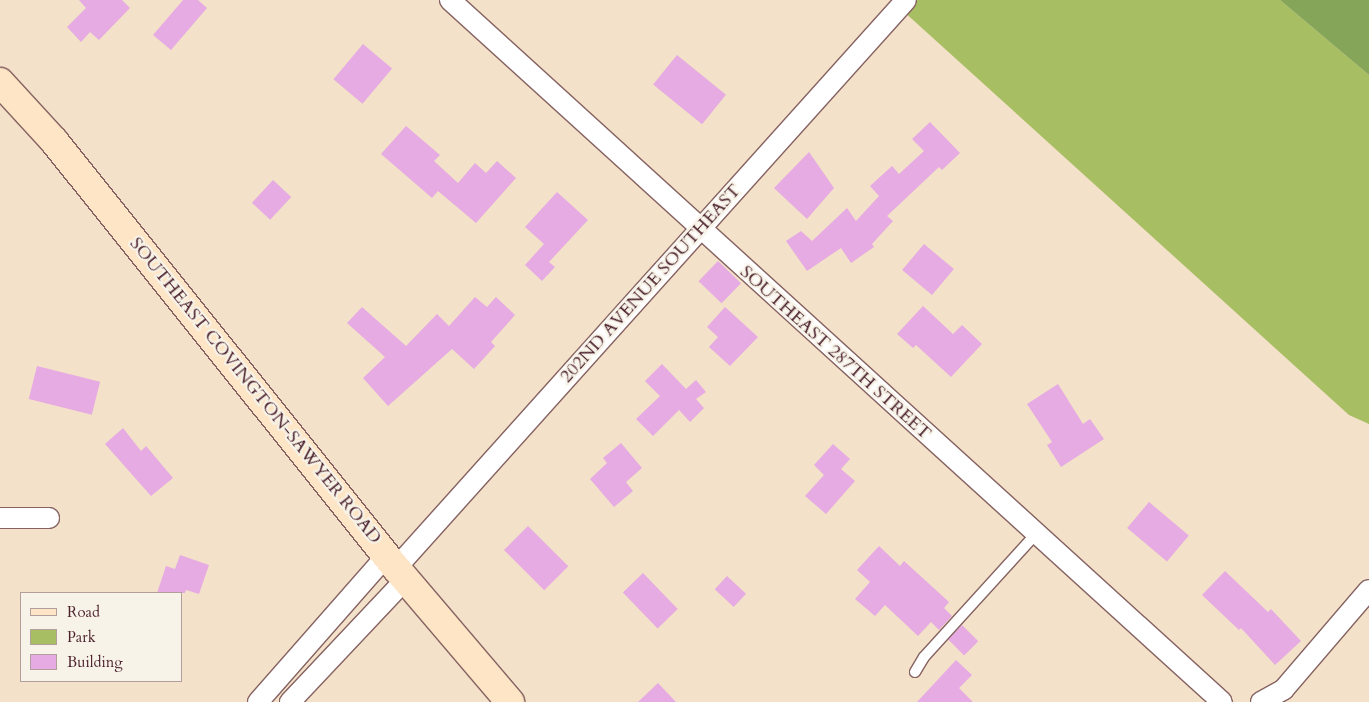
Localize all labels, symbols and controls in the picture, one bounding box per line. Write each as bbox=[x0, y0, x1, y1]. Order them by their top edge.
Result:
street label: 202ND AVENUE SOUTHEAST bbox=[556, 180, 746, 388]
street label: SOUTHEAST COVINGTON-SAWYER ROAD bbox=[125, 233, 385, 549]
street label: SOUTHEAST 287TH STREET bbox=[735, 262, 935, 444]
legend bbox=[20, 592, 182, 682]
text: Road bbox=[67, 602, 100, 622]
text: Park bbox=[67, 627, 96, 647]
text: Building bbox=[67, 652, 123, 672]

